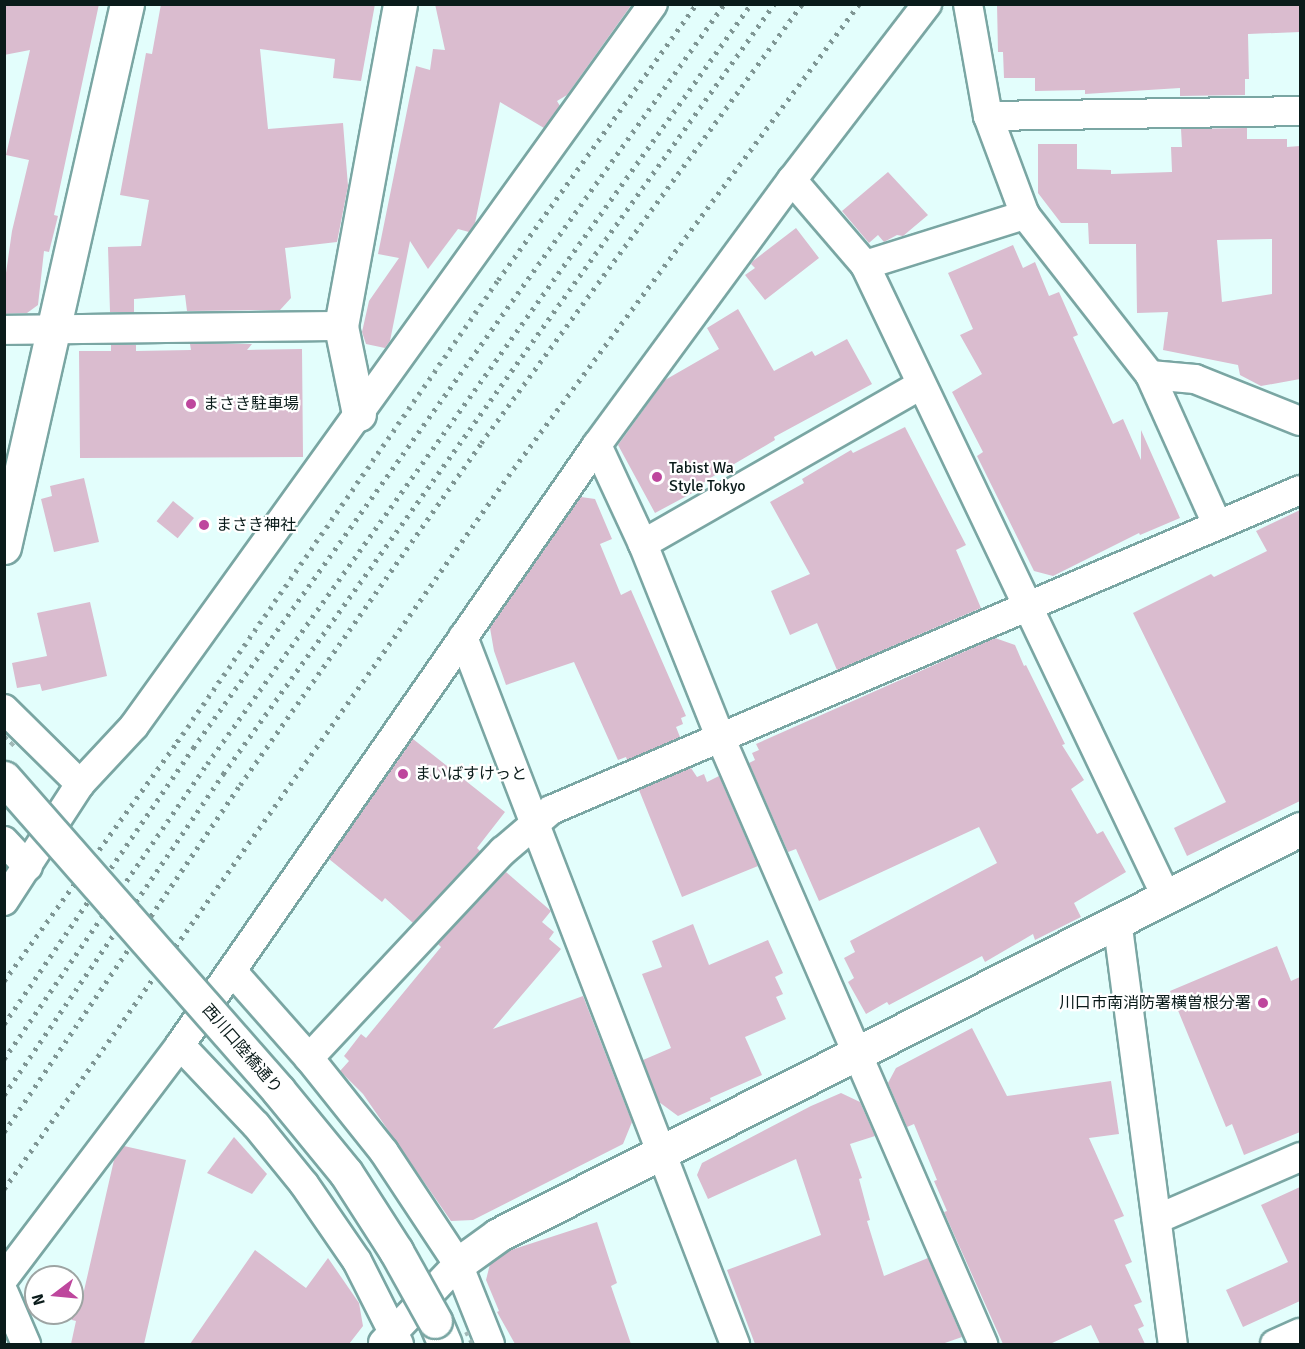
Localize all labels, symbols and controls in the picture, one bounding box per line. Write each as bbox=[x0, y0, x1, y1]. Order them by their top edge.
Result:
place label: まさき駐車場 bbox=[203, 394, 299, 414]
marker: まさき駐車場 bbox=[184, 397, 198, 411]
place label: Tabist Wa Style Tokyo bbox=[669, 458, 746, 496]
marker: Tabist Wa Style Tokyo bbox=[650, 470, 664, 484]
place label: まさき神社 bbox=[216, 515, 296, 535]
marker: まさき神社 bbox=[197, 518, 211, 532]
place label: まいばすけっと bbox=[415, 764, 527, 784]
marker: まいばすけっと bbox=[396, 767, 410, 781]
place label: 川口市南消防署横曽根分署 bbox=[1059, 993, 1251, 1013]
marker: 川口市南消防署横曽根分署 bbox=[1256, 996, 1270, 1010]
street label: 西川口陸橋通り bbox=[198, 1000, 286, 1098]
north arrow bbox=[24, 1265, 84, 1325]
text: N bbox=[27, 1291, 50, 1308]

